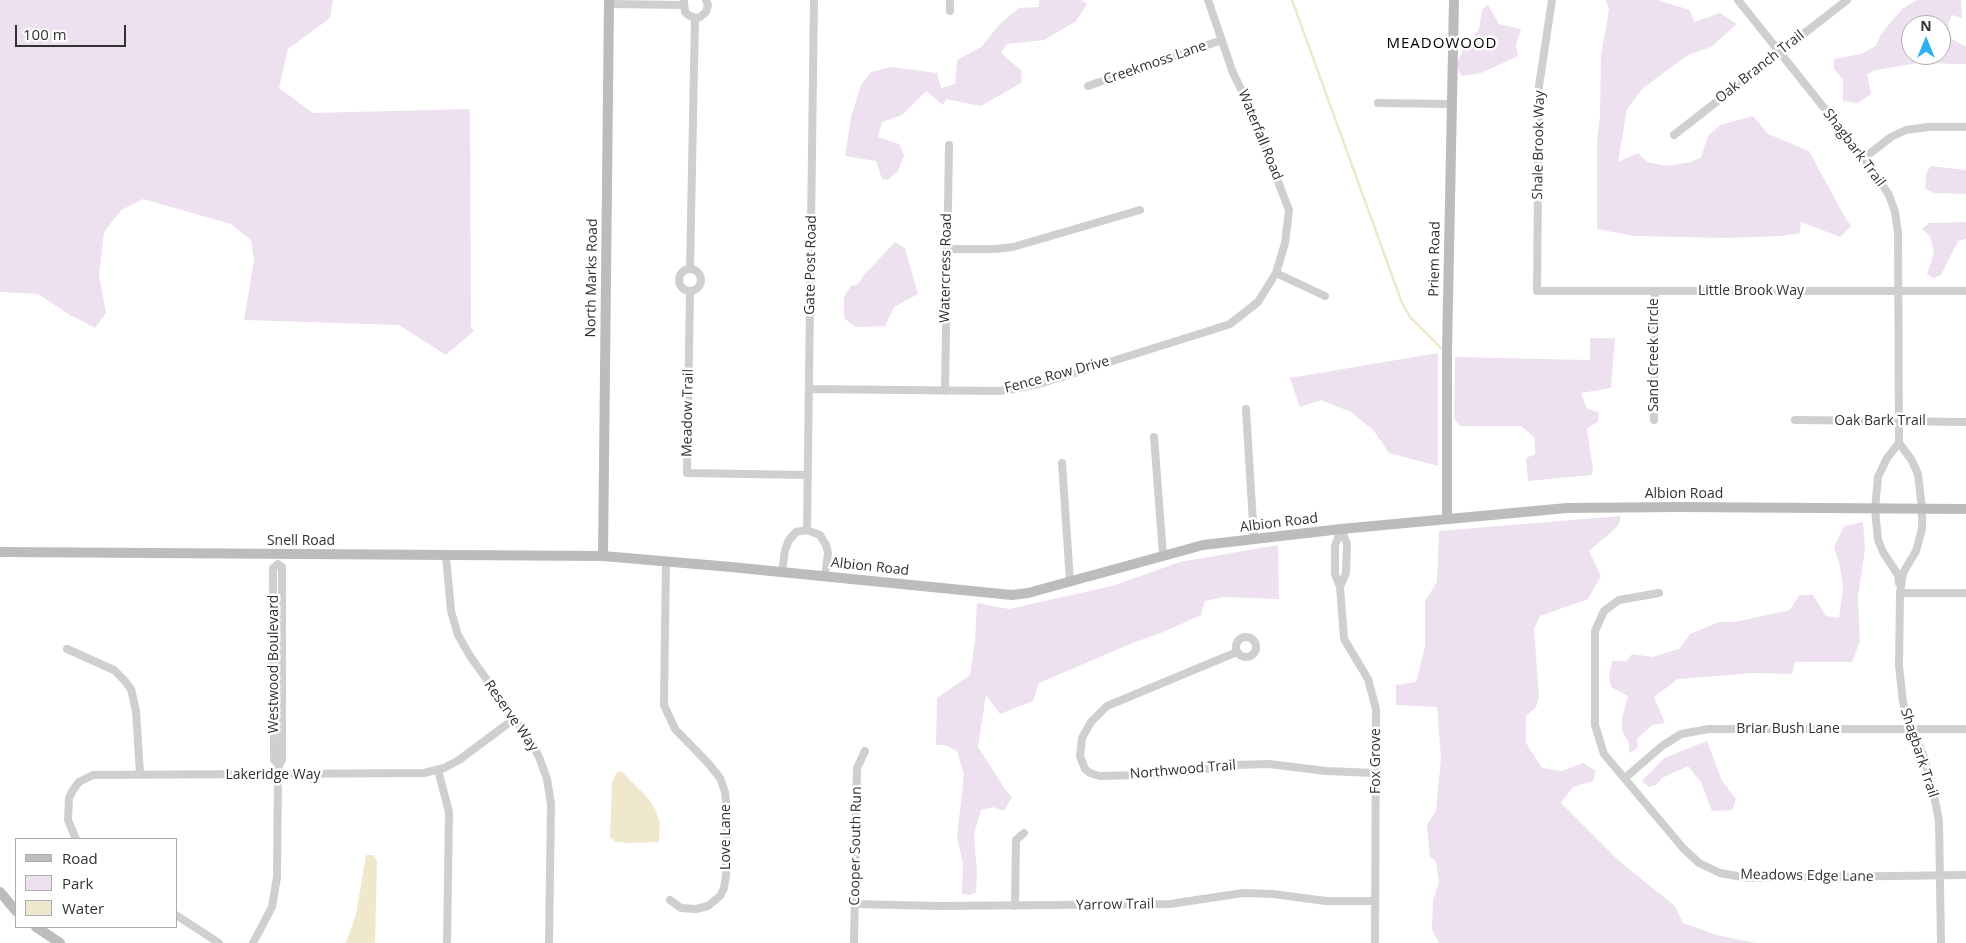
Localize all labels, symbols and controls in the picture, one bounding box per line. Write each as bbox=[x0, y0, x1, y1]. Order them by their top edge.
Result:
scale bar bbox=[18, 15, 129, 47]
north arrow bbox=[1901, 15, 1951, 65]
text: N bbox=[1920, 16, 1932, 35]
text: 100 m bbox=[23, 24, 67, 44]
street label: Oak Branch Trail bbox=[1712, 27, 1808, 107]
district label: MEADOWOOD bbox=[1385, 35, 1499, 53]
street label: Creekmoss Lane bbox=[1101, 38, 1209, 88]
street label: Waterfall Road bbox=[1234, 87, 1286, 183]
street label: Shale Brook Way bbox=[1530, 90, 1548, 200]
street label: Shagbark Trail bbox=[1819, 106, 1889, 190]
street label: Watercress Road bbox=[937, 213, 955, 323]
street label: Gate Post Road bbox=[802, 215, 820, 315]
street label: North Marks Road bbox=[583, 218, 601, 338]
street label: Priem Road bbox=[1426, 221, 1444, 297]
street label: Little Brook Way bbox=[1698, 283, 1804, 299]
street label: Sand Creek Circle bbox=[1646, 298, 1662, 412]
street label: Fence Row Drive bbox=[1003, 353, 1111, 397]
street label: Meadow Trail bbox=[679, 369, 697, 457]
street label: Oak Bark Trail bbox=[1834, 413, 1926, 429]
street label: Albion Road bbox=[1645, 486, 1723, 502]
street label: Albion Road bbox=[1239, 510, 1319, 536]
street label: Snell Road bbox=[267, 533, 335, 549]
street label: Albion Road bbox=[830, 555, 910, 579]
street label: Westwood Boulevard bbox=[266, 595, 282, 733]
street label: Reserve Way bbox=[480, 677, 542, 755]
street label: Shagbark Trail bbox=[1897, 706, 1941, 800]
street label: Briar Bush Lane bbox=[1736, 721, 1840, 737]
street label: Fox Grove bbox=[1368, 728, 1384, 794]
street label: Northwood Trail bbox=[1129, 757, 1237, 783]
street label: Lakeridge Way bbox=[226, 767, 320, 783]
street label: Cooper South Run bbox=[847, 786, 865, 906]
street label: Love Lane bbox=[718, 804, 734, 870]
legend bbox=[15, 838, 178, 928]
text: Road bbox=[62, 848, 98, 868]
street label: Meadows Edge Lane bbox=[1740, 866, 1874, 886]
text: Park bbox=[62, 873, 93, 893]
street label: Yarrow Trail bbox=[1076, 896, 1154, 914]
text: Water bbox=[62, 898, 104, 918]

